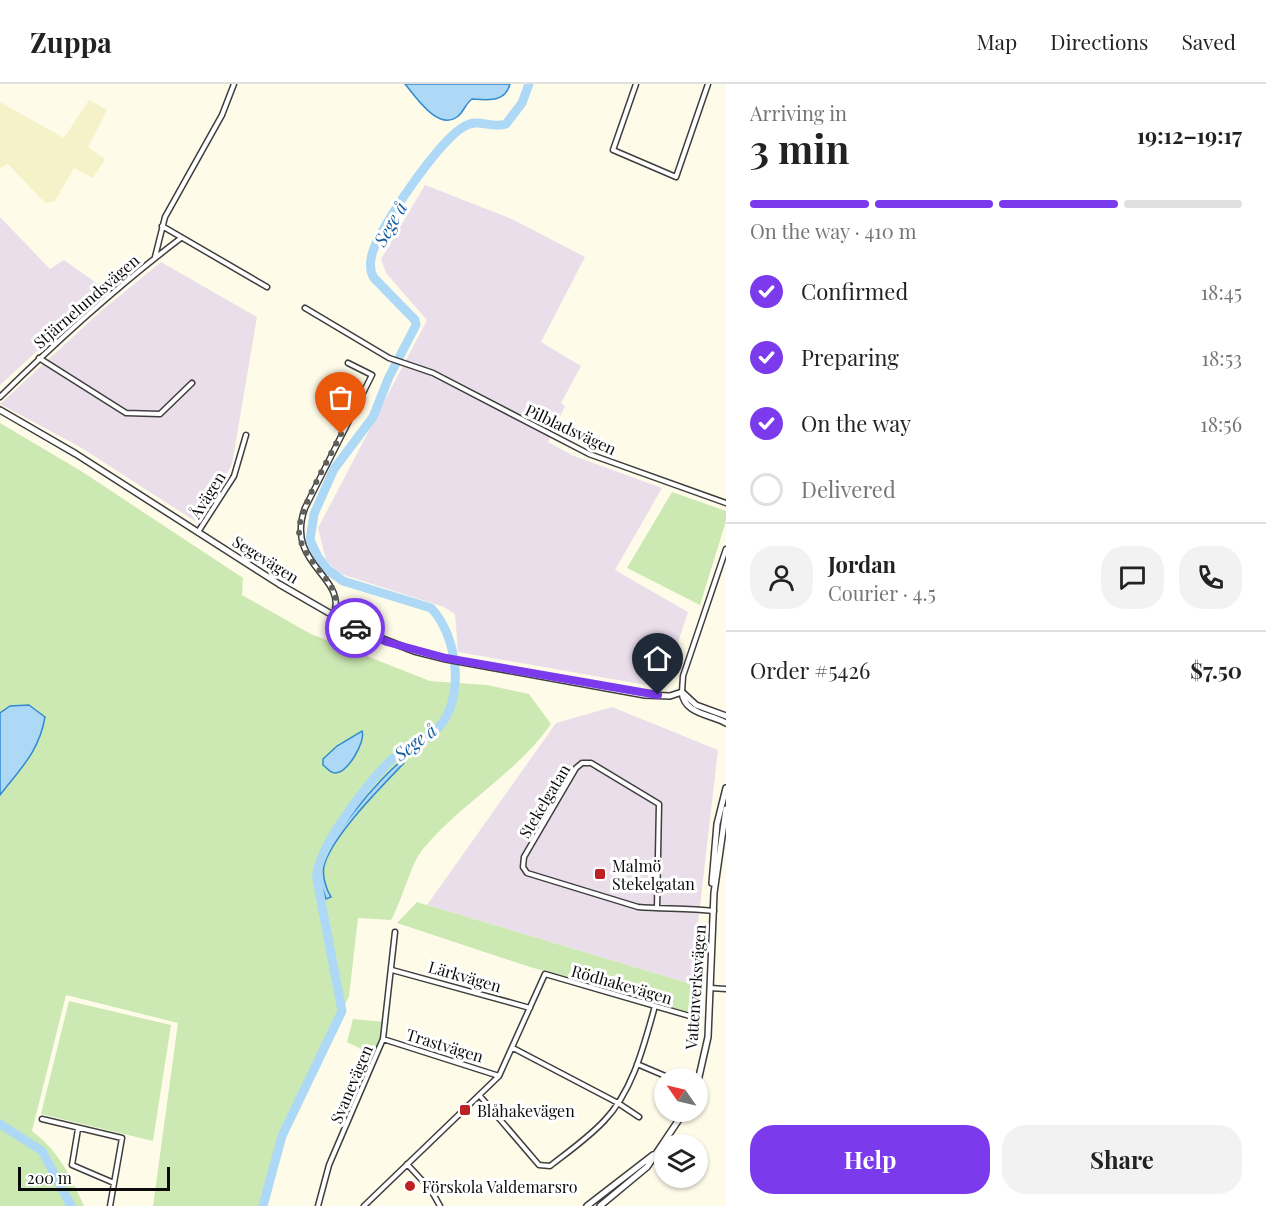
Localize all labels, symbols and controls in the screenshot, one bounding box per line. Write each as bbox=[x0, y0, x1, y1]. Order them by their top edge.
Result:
text: Zuppa bbox=[30, 23, 112, 60]
text: Map bbox=[976, 27, 1017, 55]
text: Directions bbox=[1050, 27, 1148, 55]
text: Saved bbox=[1181, 27, 1236, 55]
text: Arriving in bbox=[750, 99, 847, 126]
text: 19:12–19:17 bbox=[1137, 120, 1242, 150]
text: 3 min bbox=[750, 122, 849, 174]
water label: Sege å bbox=[367, 197, 412, 251]
text: On the way · 410 m bbox=[750, 217, 916, 244]
street label: Stjärnelundsvägen bbox=[29, 249, 144, 353]
icon: check bbox=[750, 275, 783, 308]
text: Confirmed bbox=[801, 276, 908, 306]
text: 18:45 bbox=[1201, 278, 1242, 305]
icon: check bbox=[750, 341, 783, 374]
text: Preparing bbox=[801, 342, 899, 372]
text: 18:53 bbox=[1202, 344, 1242, 371]
pin bbox=[315, 372, 366, 434]
icon: bag bbox=[324, 381, 357, 414]
street label: Pilbladsvägen bbox=[522, 399, 620, 459]
icon: check bbox=[750, 407, 783, 440]
text: On the way bbox=[801, 408, 911, 438]
text: 18:56 bbox=[1200, 410, 1242, 437]
street label: Åvägen bbox=[184, 467, 230, 523]
text: Delivered bbox=[801, 474, 896, 504]
street label: Segevägen bbox=[229, 530, 304, 588]
button: person bbox=[750, 546, 813, 609]
button: chat bbox=[1101, 546, 1164, 609]
button: phone bbox=[1179, 546, 1242, 609]
text: Jordan bbox=[828, 549, 896, 579]
text: Courier · 4.5 bbox=[828, 579, 936, 606]
courier bbox=[325, 598, 385, 658]
icon: car bbox=[339, 612, 372, 645]
pin bbox=[632, 633, 683, 695]
icon: home bbox=[641, 642, 674, 675]
text: Order #5426 bbox=[750, 655, 870, 685]
text: $7.50 bbox=[1190, 655, 1242, 685]
water label: Sege å bbox=[388, 718, 441, 766]
street label: Stekelgatan bbox=[514, 760, 575, 842]
place label: Malmö Stekelgatan bbox=[612, 855, 695, 894]
marker: Malmö Stekelgatan bbox=[593, 867, 607, 881]
street label: Vattenverksvägen bbox=[680, 923, 710, 1051]
street label: Lärkvägen bbox=[426, 956, 504, 996]
street label: Rödhakevägen bbox=[569, 960, 675, 1009]
street label: Trastvägen bbox=[404, 1023, 486, 1067]
street label: Svanevägen bbox=[325, 1041, 377, 1127]
north arrow bbox=[654, 1068, 708, 1122]
map controls bbox=[654, 1068, 708, 1188]
place label: Blåhakevägen bbox=[477, 1100, 575, 1121]
marker: Blåhakevägen bbox=[458, 1103, 472, 1117]
button: Help bbox=[750, 1125, 990, 1194]
button: Share bbox=[1002, 1125, 1242, 1194]
button: layers bbox=[654, 1134, 708, 1188]
scale bar bbox=[18, 1164, 170, 1192]
text: 200 m bbox=[27, 1167, 72, 1188]
place label: Förskola Valdemarsro bbox=[422, 1176, 578, 1197]
marker: Förskola Valdemarsro bbox=[403, 1179, 417, 1193]

